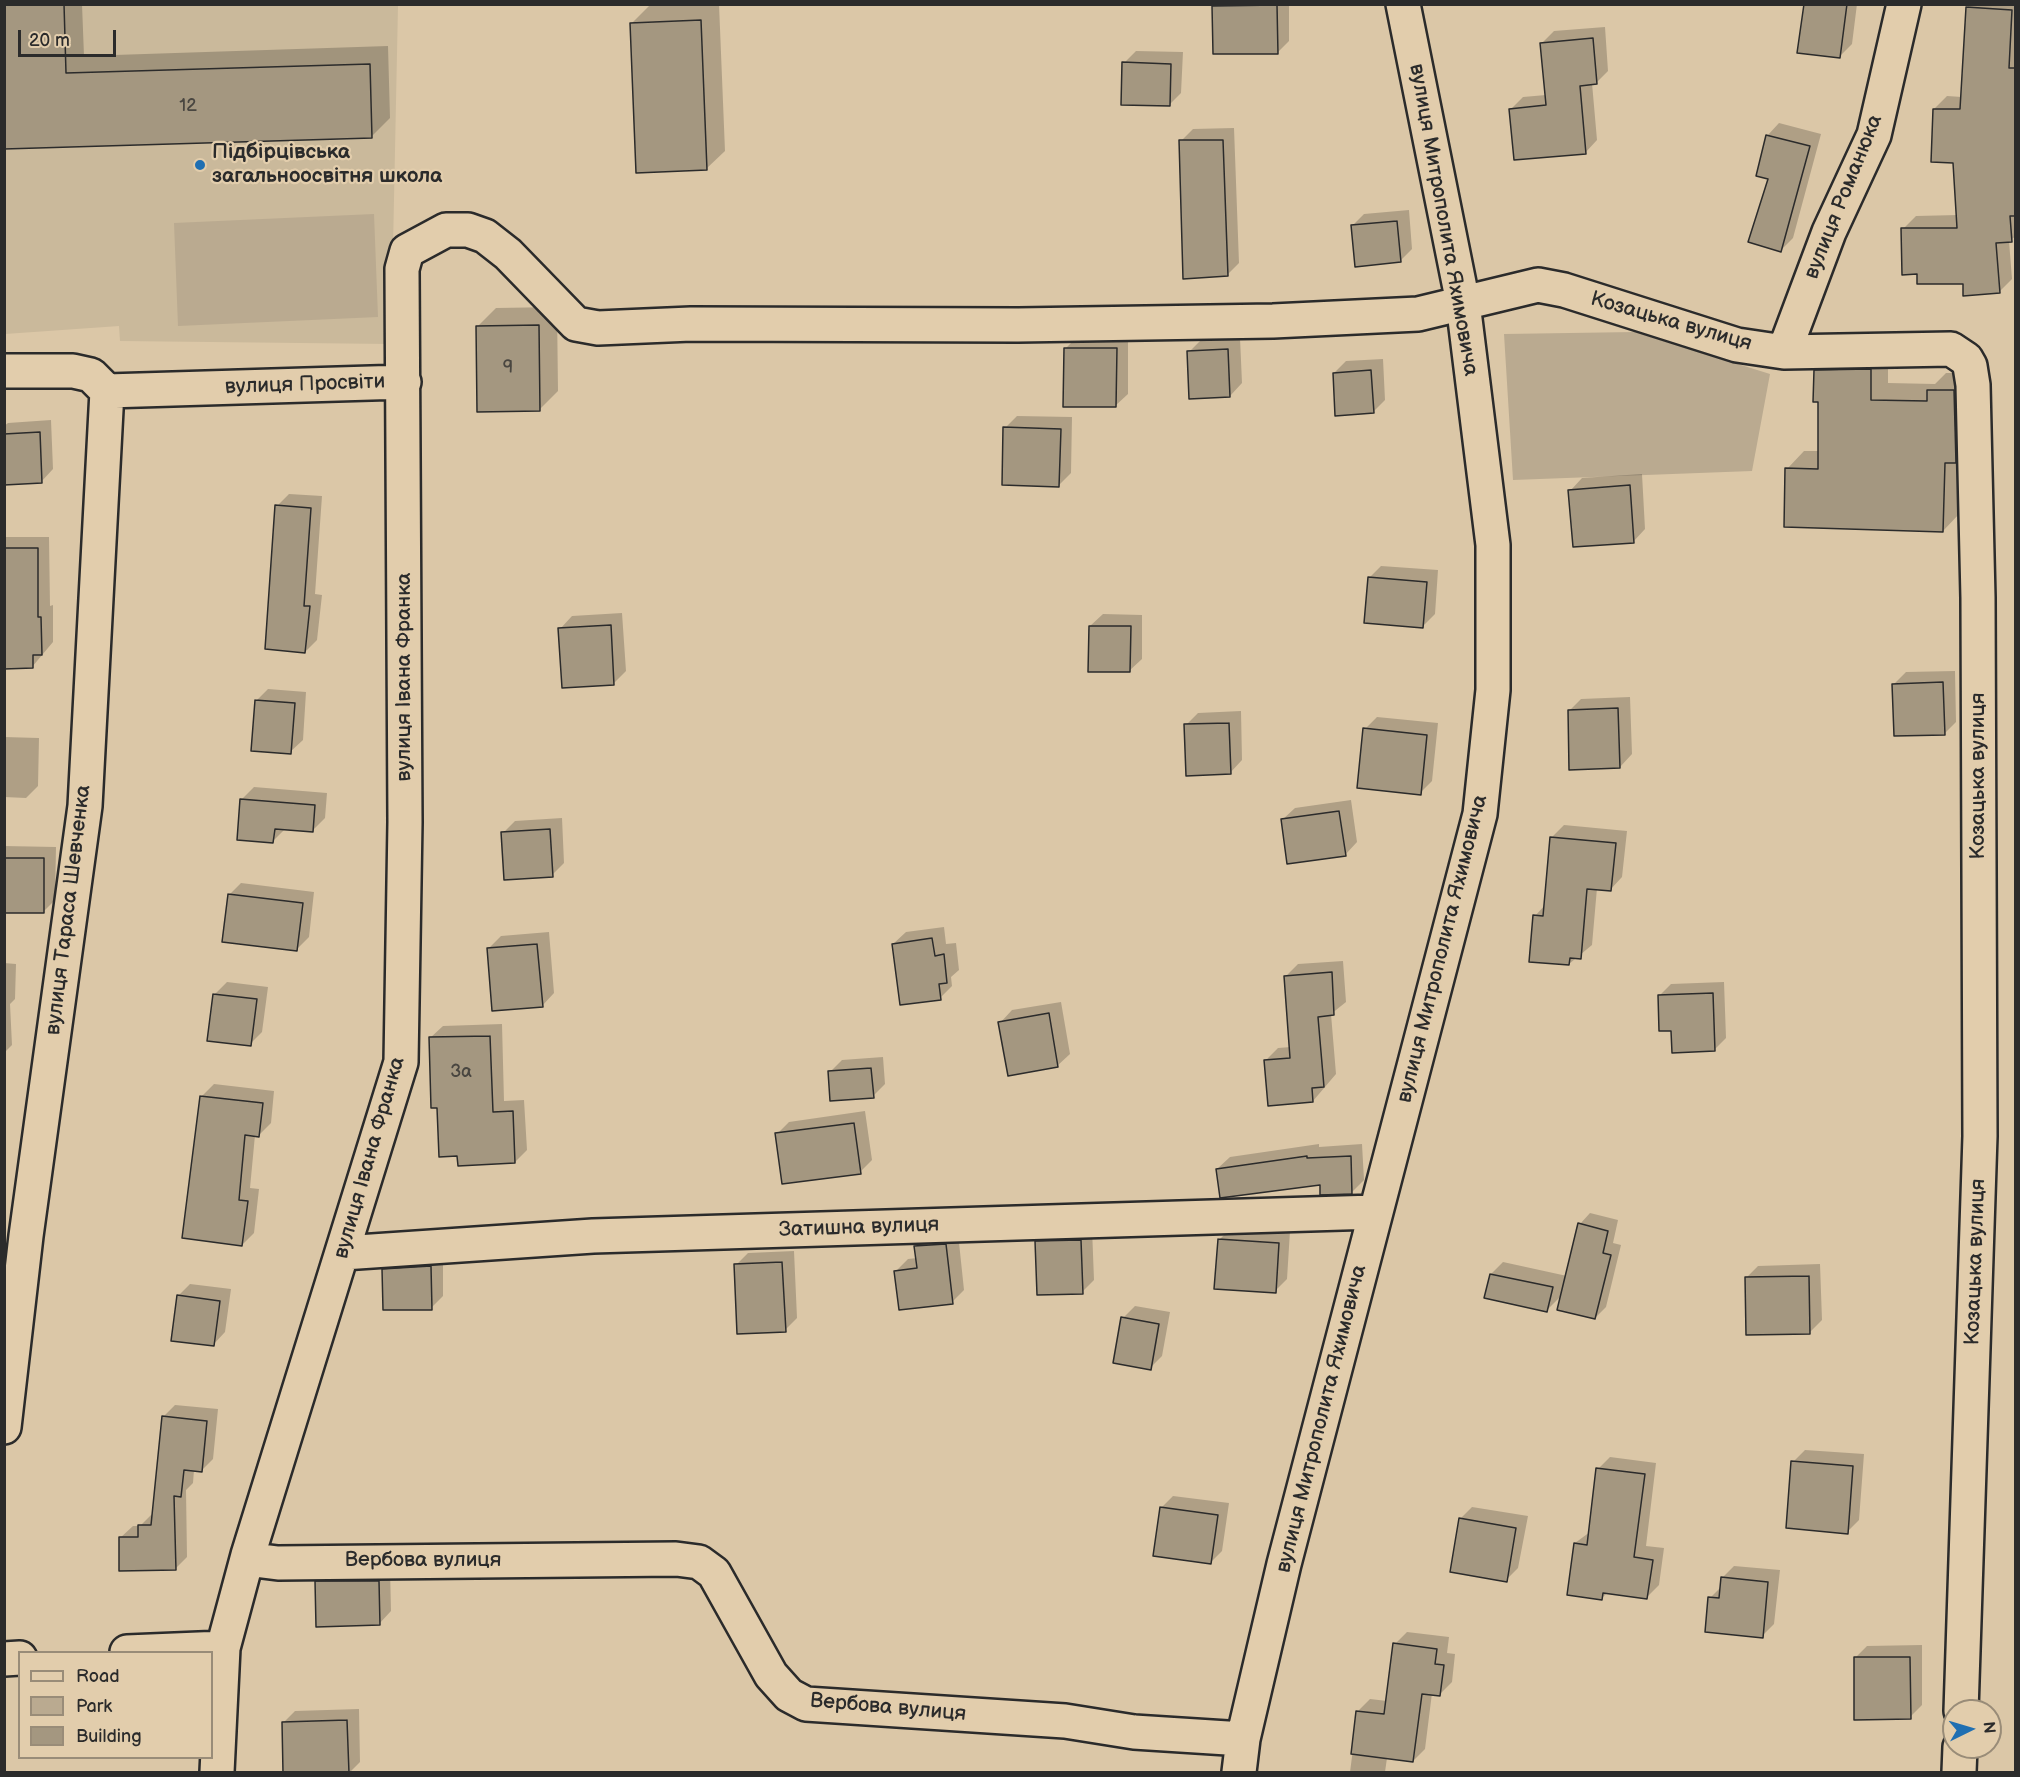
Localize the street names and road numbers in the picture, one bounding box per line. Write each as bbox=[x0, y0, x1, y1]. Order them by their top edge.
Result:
street label: вулиця Митрополита Яхимовича bbox=[1403, 62, 1483, 378]
street label: вулиця Романюка bbox=[1799, 111, 1889, 283]
street label: Козацька вулиця bbox=[1587, 287, 1755, 357]
street label: вулиця Просвіти bbox=[224, 370, 386, 400]
street label: вулиця Івана Франка bbox=[392, 573, 418, 781]
street label: Козацька вулиця bbox=[1966, 693, 1992, 859]
street label: вулиця Тараса Шевченка bbox=[41, 783, 97, 1037]
street label: вулиця Митрополита Яхимовича bbox=[1392, 792, 1494, 1106]
street label: вулиця Івана Франка bbox=[329, 1054, 411, 1262]
street label: Козацька вулиця bbox=[1960, 1178, 1992, 1346]
street label: Затишна вулиця bbox=[778, 1213, 940, 1243]
street label: вулиця Митрополита Яхимовича bbox=[1271, 1262, 1373, 1576]
street label: Вербова вулиця bbox=[345, 1548, 501, 1574]
street label: Вербова вулиця bbox=[809, 1689, 967, 1727]

